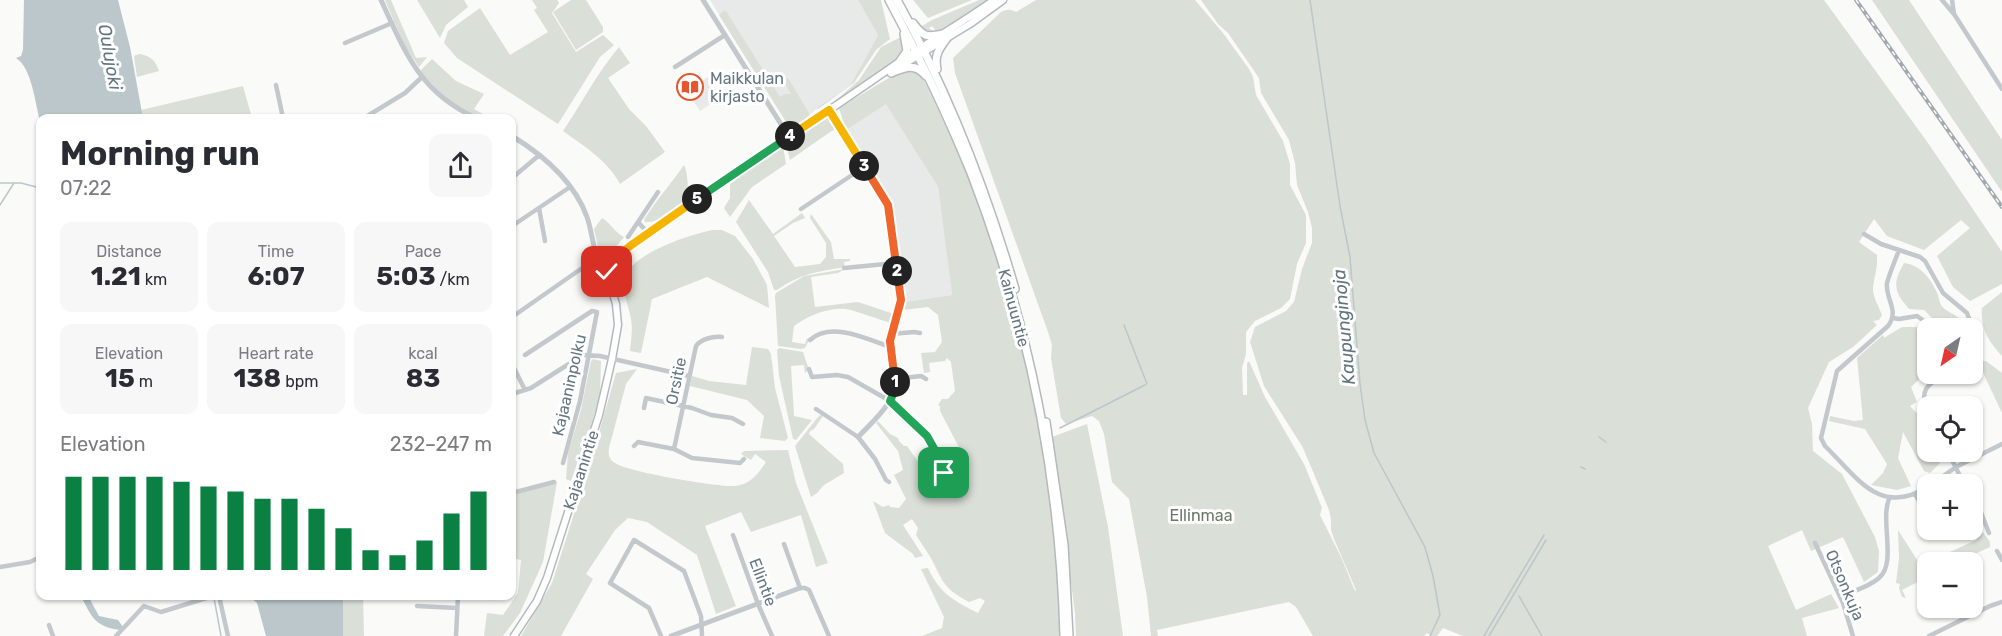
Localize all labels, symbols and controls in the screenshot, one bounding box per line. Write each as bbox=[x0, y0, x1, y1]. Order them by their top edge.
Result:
water label: Oulujoki bbox=[93, 22, 127, 92]
place label: Maikkulan kirjasto bbox=[710, 69, 784, 106]
library icon: Maikkulan kirjasto bbox=[675, 72, 705, 102]
pin: 4 bbox=[775, 121, 805, 151]
text: 4 bbox=[785, 126, 795, 145]
text: Morning run bbox=[60, 134, 260, 173]
button: share bbox=[429, 134, 492, 197]
pin: 3 bbox=[849, 151, 879, 181]
text: 3 bbox=[859, 156, 869, 175]
text: 07:22 bbox=[60, 176, 112, 200]
pin: 5 bbox=[682, 184, 712, 214]
text: 5 bbox=[692, 189, 702, 208]
text: Distance bbox=[96, 242, 162, 261]
text: Time bbox=[258, 242, 294, 261]
text: Pace bbox=[405, 242, 441, 261]
pin bbox=[581, 246, 632, 297]
icon: check bbox=[590, 255, 623, 288]
pin: 2 bbox=[882, 256, 912, 286]
text: 1.21 bbox=[91, 261, 141, 292]
text: 6:07 bbox=[247, 261, 305, 292]
text: 5:03 bbox=[376, 261, 436, 292]
text: 2 bbox=[892, 261, 902, 280]
street label: Kainuuntie bbox=[994, 267, 1034, 349]
water label: Kaupunginoja bbox=[1328, 268, 1360, 386]
text: km bbox=[141, 270, 167, 289]
text: /km bbox=[436, 270, 470, 289]
north arrow bbox=[1917, 318, 1983, 384]
map controls bbox=[1917, 318, 1983, 618]
street label: Kajaaninpolku bbox=[548, 332, 590, 438]
text: Elevation bbox=[95, 344, 163, 363]
text: Heart rate bbox=[238, 344, 314, 363]
text: kcal bbox=[408, 344, 438, 363]
street label: Orsitie bbox=[662, 356, 690, 406]
text: 15 bbox=[105, 363, 135, 394]
text: 138 bbox=[234, 363, 281, 394]
text: 83 bbox=[406, 363, 440, 394]
pin: 1 bbox=[880, 367, 910, 397]
text: m bbox=[135, 372, 153, 391]
text: bpm bbox=[281, 372, 318, 391]
text: 1 bbox=[891, 372, 899, 391]
button: locate bbox=[1917, 396, 1983, 462]
street label: Kajaanintie bbox=[559, 428, 603, 512]
text: Elevation bbox=[60, 432, 146, 456]
text: 232–247 m bbox=[390, 432, 492, 456]
pin bbox=[918, 447, 969, 498]
icon: arrive bbox=[927, 456, 960, 489]
button: + bbox=[1917, 474, 1983, 540]
park label: Ellinmaa bbox=[1170, 506, 1232, 525]
street label: Otsonkuja bbox=[1822, 547, 1868, 623]
button: − bbox=[1917, 552, 1983, 618]
street label: Ellintie bbox=[745, 555, 781, 609]

